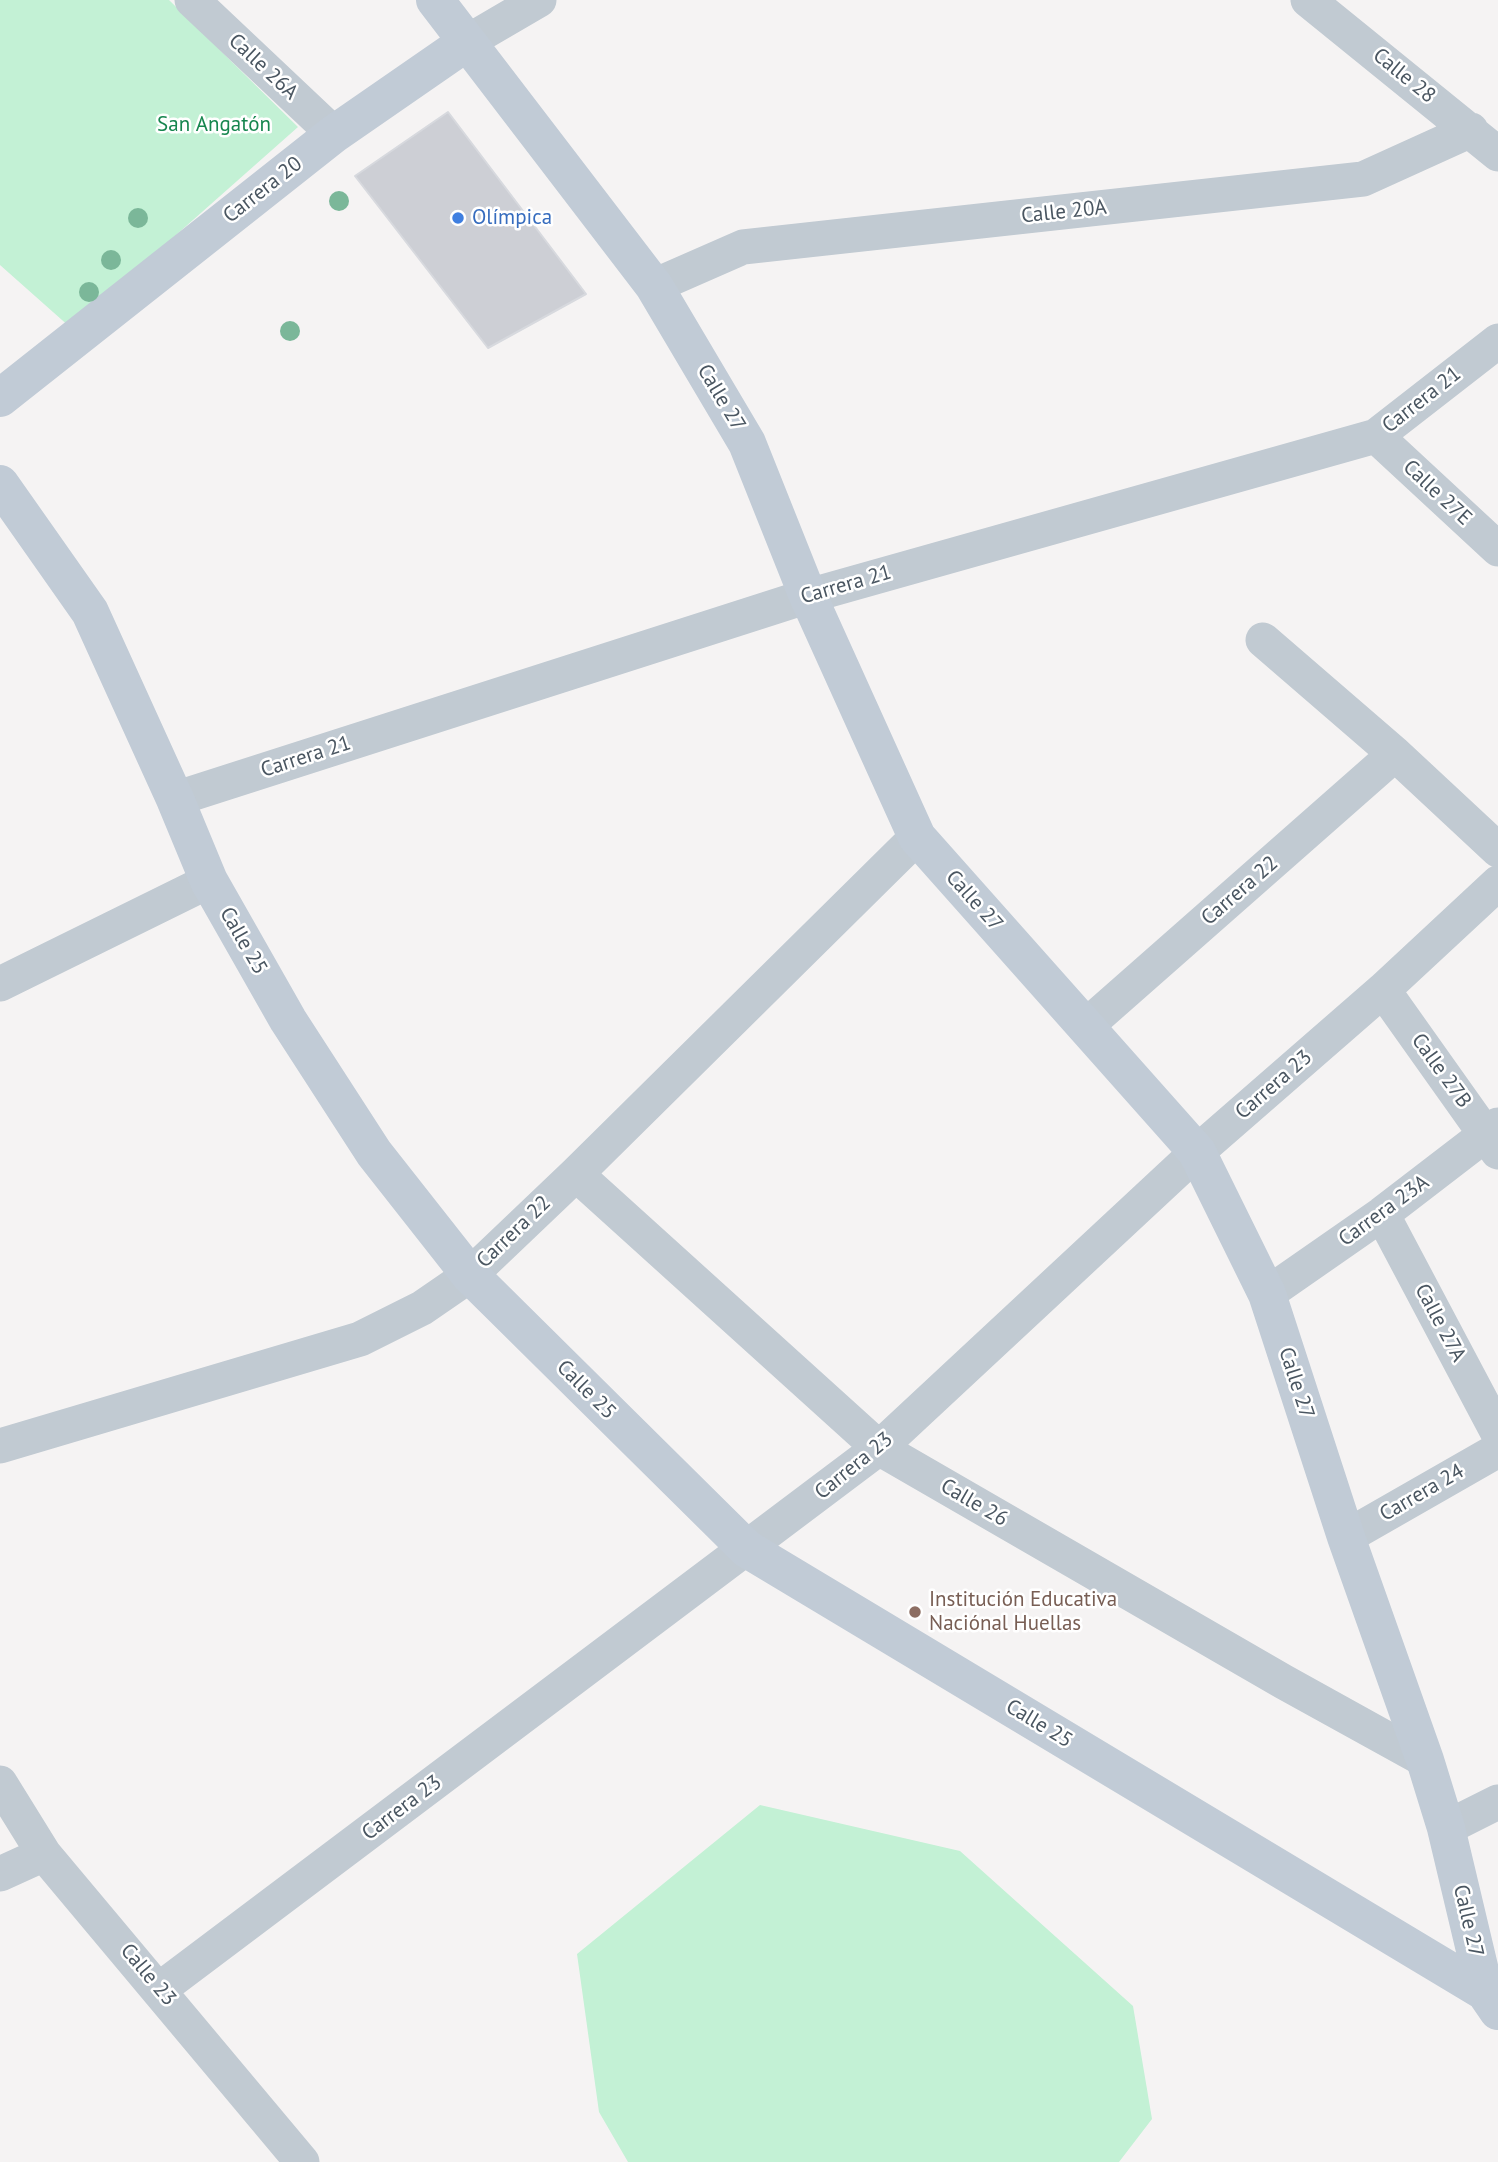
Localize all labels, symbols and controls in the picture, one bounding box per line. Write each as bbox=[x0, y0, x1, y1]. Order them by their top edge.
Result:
street label: Calle 26A bbox=[223, 29, 303, 105]
street label: Calle 28 bbox=[1368, 43, 1440, 109]
park label: San Angatón bbox=[157, 112, 271, 138]
street label: Carrera 20 bbox=[219, 151, 307, 229]
street label: Calle 20A bbox=[1020, 195, 1108, 229]
place label: Olímpica bbox=[472, 205, 552, 231]
marker: Olímpica bbox=[450, 210, 466, 226]
street label: Calle 27 bbox=[691, 360, 751, 436]
street label: Carrera 21 bbox=[1378, 361, 1466, 439]
street label: Calle 27E bbox=[1397, 455, 1477, 531]
street label: Carrera 21 bbox=[798, 560, 894, 610]
street label: Carrera 21 bbox=[258, 731, 354, 783]
street label: Carrera 22 bbox=[1197, 851, 1283, 931]
street label: Calle 27 bbox=[940, 865, 1008, 937]
street label: Calle 25 bbox=[214, 903, 272, 979]
street label: Calle 27B bbox=[1406, 1029, 1476, 1113]
street label: Carrera 23 bbox=[1231, 1045, 1317, 1125]
street label: Carrera 23A bbox=[1334, 1170, 1434, 1252]
street label: Carrera 22 bbox=[472, 1191, 556, 1273]
street label: Calle 27A bbox=[1409, 1280, 1471, 1366]
street label: Calle 27 bbox=[1273, 1344, 1319, 1422]
street label: Calle 25 bbox=[551, 1355, 621, 1425]
street label: Carrera 23 bbox=[810, 1427, 898, 1505]
street label: Carrera 24 bbox=[1375, 1459, 1469, 1527]
street label: Calle 26 bbox=[936, 1474, 1012, 1532]
place label: Institución Educativa Naciónal Huellas bbox=[929, 1587, 1117, 1637]
marker: Institución Educativa Naciónal Huellas bbox=[907, 1604, 923, 1620]
street label: Calle 25 bbox=[1001, 1694, 1077, 1754]
street label: Carrera 23 bbox=[357, 1770, 447, 1846]
street label: Calle 27 bbox=[1447, 1882, 1489, 1960]
street label: Calle 23 bbox=[115, 1939, 181, 2011]

